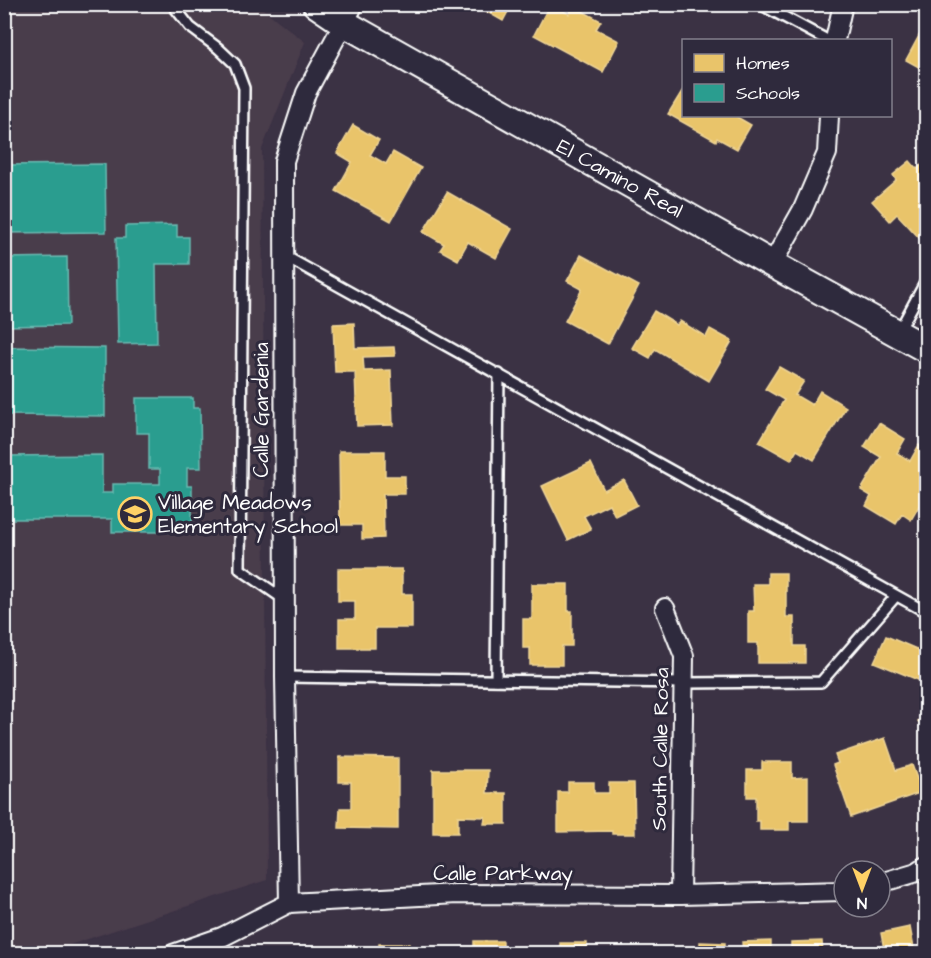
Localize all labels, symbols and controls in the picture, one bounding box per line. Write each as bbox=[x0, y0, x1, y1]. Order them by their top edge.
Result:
legend bbox=[682, 39, 892, 117]
text: Homes bbox=[736, 51, 790, 76]
text: Schools bbox=[736, 81, 800, 106]
street label: El Camino Real bbox=[551, 132, 688, 225]
street label: Calle Gardenia bbox=[247, 342, 276, 478]
place label: Village Meadows Elementary School bbox=[158, 488, 338, 543]
school or university icon: Village Meadows Elementary School bbox=[117, 496, 153, 532]
street label: South Calle Rosa bbox=[645, 667, 676, 831]
street label: Calle Parkway bbox=[433, 859, 573, 890]
north arrow bbox=[832, 859, 892, 919]
text: N bbox=[857, 892, 867, 914]

